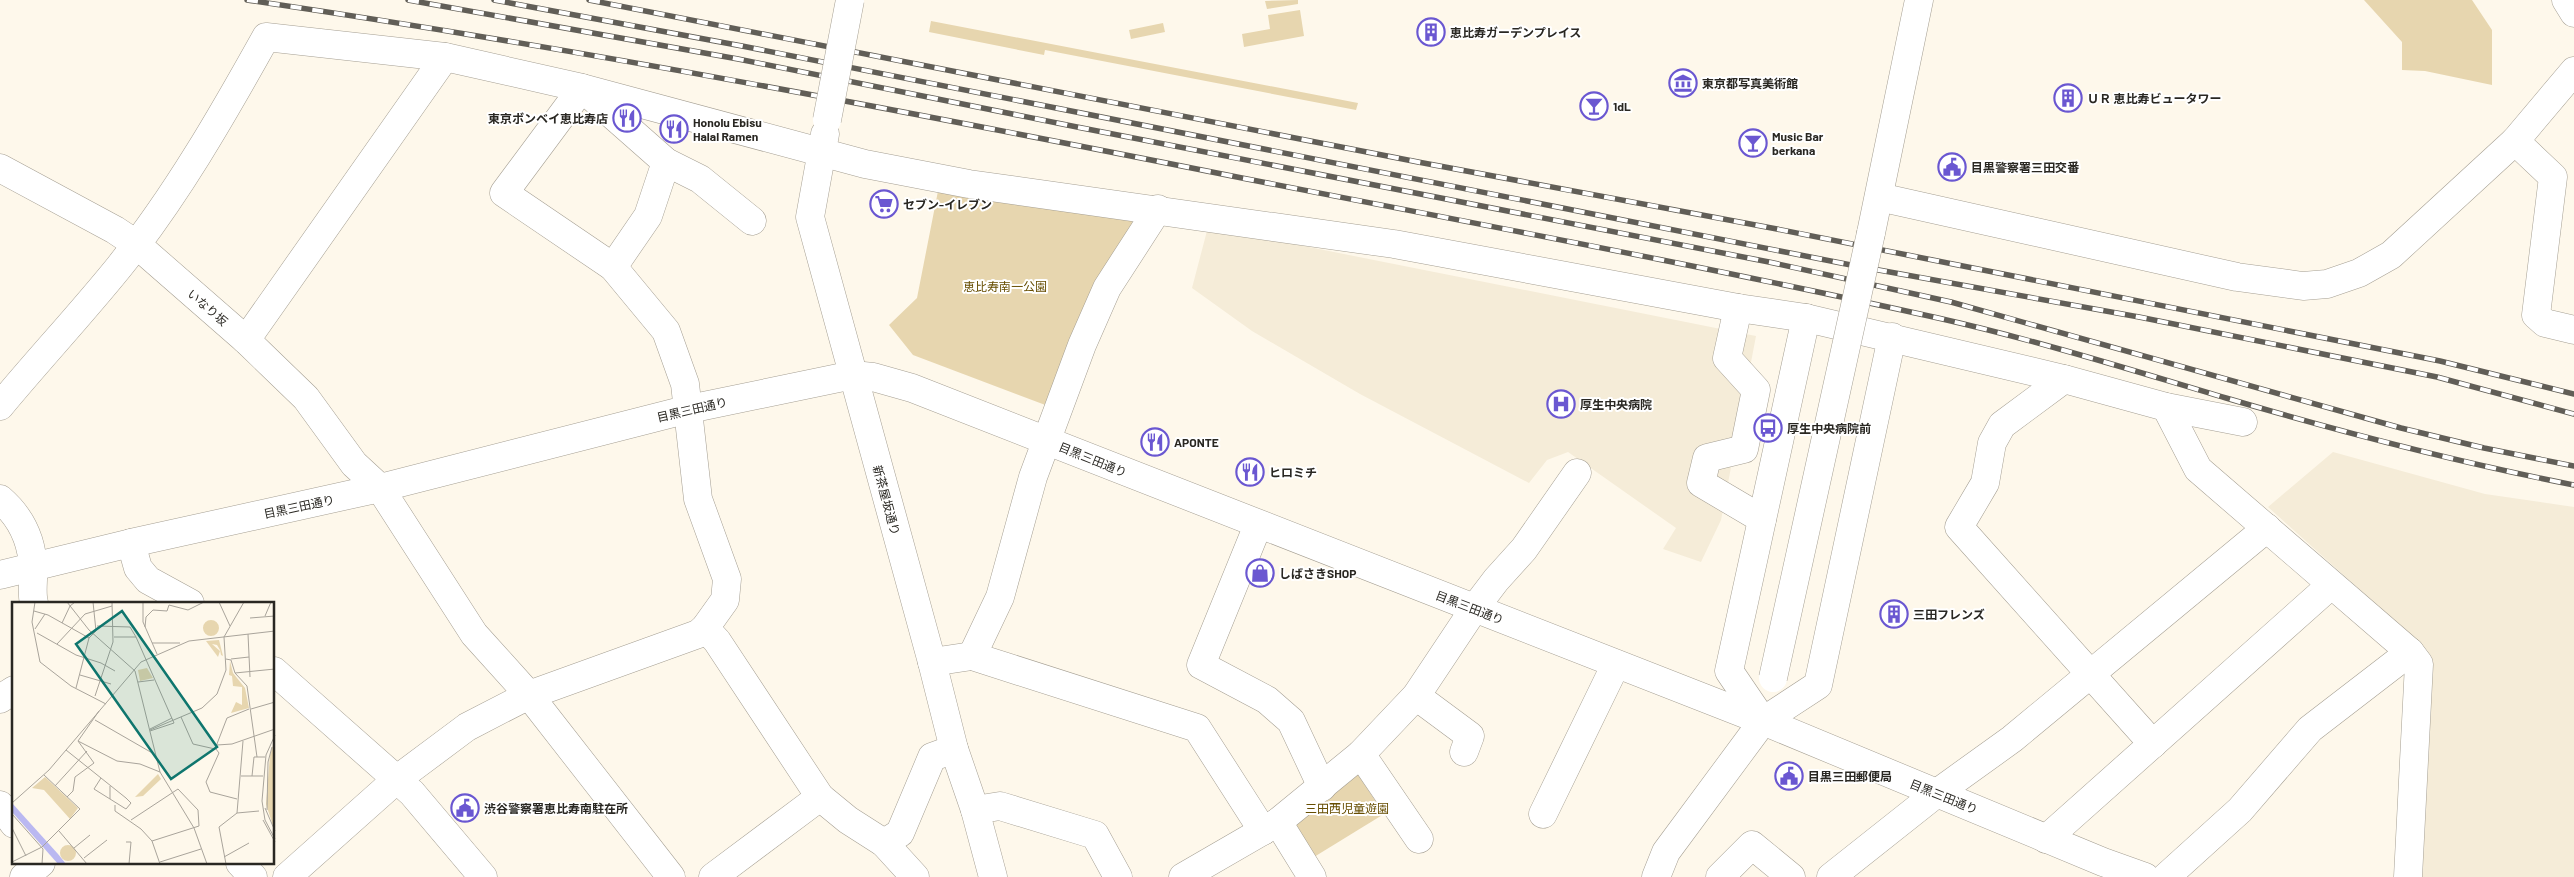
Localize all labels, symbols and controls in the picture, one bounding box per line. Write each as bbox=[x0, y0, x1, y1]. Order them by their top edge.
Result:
building icon: 恵比寿ガーデンプレイス bbox=[1416, 17, 1446, 47]
place label: 恵比寿ガーデンプレイス bbox=[1450, 25, 1581, 39]
museum icon: 東京都写真美術館 bbox=[1668, 68, 1698, 98]
place label: 東京都写真美術館 bbox=[1702, 76, 1798, 90]
building icon: ＵＲ 恵比寿ビュータワー bbox=[2053, 83, 2083, 113]
bar icon: 1dL bbox=[1579, 91, 1609, 121]
place label: ＵＲ 恵比寿ビュータワー bbox=[2087, 91, 2221, 105]
place label: 1dL bbox=[1613, 99, 1631, 113]
restaurant icon: 東京ボンベイ恵比寿店 bbox=[612, 103, 642, 133]
place label: 東京ボンベイ恵比寿店 bbox=[488, 111, 608, 125]
restaurant icon: Honolu Ebisu Halal Ramen bbox=[659, 114, 689, 144]
place label: Honolu Ebisu Halal Ramen bbox=[693, 115, 762, 143]
bar icon: Music Bar berkana bbox=[1738, 128, 1768, 158]
place label: Music Bar berkana bbox=[1772, 129, 1824, 157]
public building icon: 目黒警察署三田交番 bbox=[1937, 152, 1967, 182]
place label: 目黒警察署三田交番 bbox=[1971, 160, 2080, 174]
supermarket icon: セブン-イレブン bbox=[869, 189, 899, 219]
place label: セブン-イレブン bbox=[903, 197, 992, 211]
park label: 恵比寿南一公園 bbox=[963, 279, 1047, 293]
street label: いなり坂 bbox=[185, 286, 231, 328]
hospital icon: 厚生中央病院 bbox=[1546, 389, 1576, 419]
street label: 目黒三田通り bbox=[655, 394, 729, 424]
place label: 厚生中央病院 bbox=[1580, 397, 1652, 411]
bus stop icon: 厚生中央病院前 bbox=[1753, 413, 1783, 443]
place label: 厚生中央病院前 bbox=[1787, 421, 1871, 435]
restaurant icon: APONTE bbox=[1140, 427, 1170, 457]
place label: APONTE bbox=[1174, 435, 1219, 449]
street label: 目黒三田通り bbox=[1057, 439, 1129, 479]
restaurant icon: ヒロミチ bbox=[1235, 457, 1265, 487]
street label: 新茶屋坂通り bbox=[871, 463, 903, 537]
place label: ヒロミチ bbox=[1269, 465, 1317, 479]
street label: 目黒三田通り bbox=[262, 492, 336, 520]
shop icon: しばさきSHOP bbox=[1245, 558, 1275, 588]
place label: しばさきSHOP bbox=[1279, 566, 1356, 580]
street label: 目黒三田通り bbox=[1434, 588, 1506, 626]
building icon: 三田フレンズ bbox=[1879, 599, 1909, 629]
inset map bbox=[12, 602, 275, 864]
place label: 三田フレンズ bbox=[1913, 607, 1985, 621]
public building icon: 目黒三田郵便局 bbox=[1774, 761, 1804, 791]
place label: 目黒三田郵便局 bbox=[1808, 769, 1892, 783]
street label: 目黒三田通り bbox=[1908, 776, 1980, 816]
public building icon: 渋谷警察署恵比寿南駐在所 bbox=[450, 793, 480, 823]
place label: 渋谷警察署恵比寿南駐在所 bbox=[484, 801, 628, 815]
park label: 三田西児童遊園 bbox=[1305, 801, 1389, 815]

